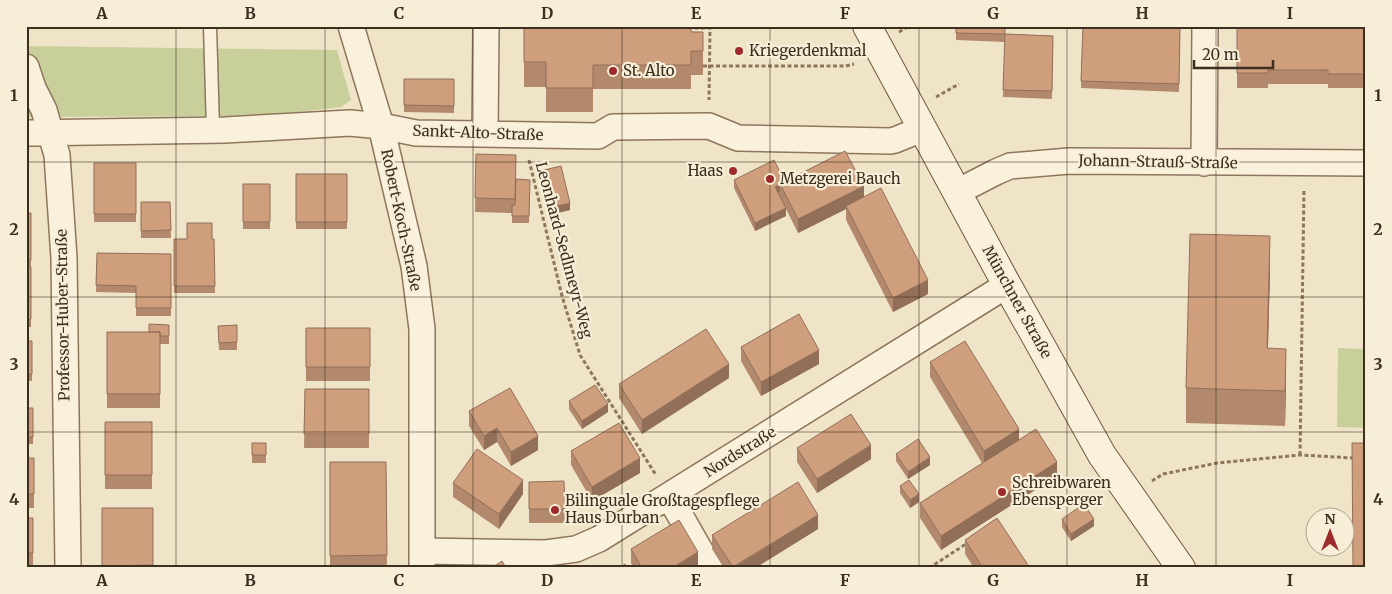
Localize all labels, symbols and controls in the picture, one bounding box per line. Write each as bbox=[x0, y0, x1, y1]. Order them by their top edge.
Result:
text: A bbox=[95, 3, 108, 23]
text: B bbox=[244, 3, 256, 23]
text: C bbox=[394, 3, 404, 23]
text: D bbox=[541, 3, 553, 23]
text: E bbox=[691, 3, 702, 23]
text: F bbox=[840, 3, 850, 23]
text: G bbox=[987, 3, 999, 23]
text: H bbox=[1135, 3, 1149, 23]
text: I bbox=[1287, 3, 1293, 23]
scale bar bbox=[1194, 38, 1273, 70]
place label: Kriegerdenkmal bbox=[749, 41, 867, 60]
marker: Kriegerdenkmal bbox=[733, 45, 745, 57]
text: 20 m bbox=[1202, 45, 1239, 64]
place label: St. Alto bbox=[623, 61, 675, 80]
marker: St. Alto bbox=[607, 65, 619, 77]
text: 1 bbox=[10, 85, 18, 105]
text: 1 bbox=[1374, 85, 1382, 105]
street label: Sankt-Alto-Straße bbox=[412, 121, 544, 144]
street label: Robert-Koch-Straße bbox=[377, 147, 426, 293]
street label: Johann-Strauß-Straße bbox=[1077, 151, 1238, 172]
street label: Leonhard-Sedlmeyr-Weg bbox=[532, 159, 597, 340]
place label: Haas bbox=[687, 161, 723, 180]
marker: Haas bbox=[727, 165, 739, 177]
place label: Metzgerei Bauch bbox=[780, 169, 901, 188]
marker: Metzgerei Bauch bbox=[764, 173, 776, 185]
text: 2 bbox=[9, 219, 19, 239]
text: 2 bbox=[1373, 219, 1383, 239]
street label: Professor-Huber-Straße bbox=[51, 229, 74, 401]
street label: Münchner Straße bbox=[979, 242, 1056, 362]
text: 3 bbox=[9, 354, 19, 374]
text: 3 bbox=[1373, 354, 1383, 374]
street label: Nordstraße bbox=[700, 422, 779, 481]
place label: Schreibwaren Ebensperger bbox=[1012, 473, 1111, 509]
marker: Schreibwaren Ebensperger bbox=[996, 486, 1008, 498]
text: 4 bbox=[9, 489, 19, 509]
text: 4 bbox=[1373, 489, 1383, 509]
place label: Bilinguale Großtagespflege Haus Durban bbox=[565, 491, 760, 527]
marker: Bilinguale Großtagespflege Haus Durban bbox=[549, 504, 561, 516]
north arrow bbox=[1304, 506, 1354, 556]
text: N bbox=[1324, 510, 1336, 528]
text: A bbox=[95, 570, 108, 590]
text: B bbox=[244, 570, 256, 590]
text: C bbox=[394, 570, 404, 590]
text: D bbox=[541, 570, 553, 590]
text: E bbox=[691, 570, 702, 590]
text: F bbox=[840, 570, 850, 590]
text: G bbox=[987, 570, 999, 590]
text: H bbox=[1135, 570, 1149, 590]
text: I bbox=[1287, 570, 1293, 590]

